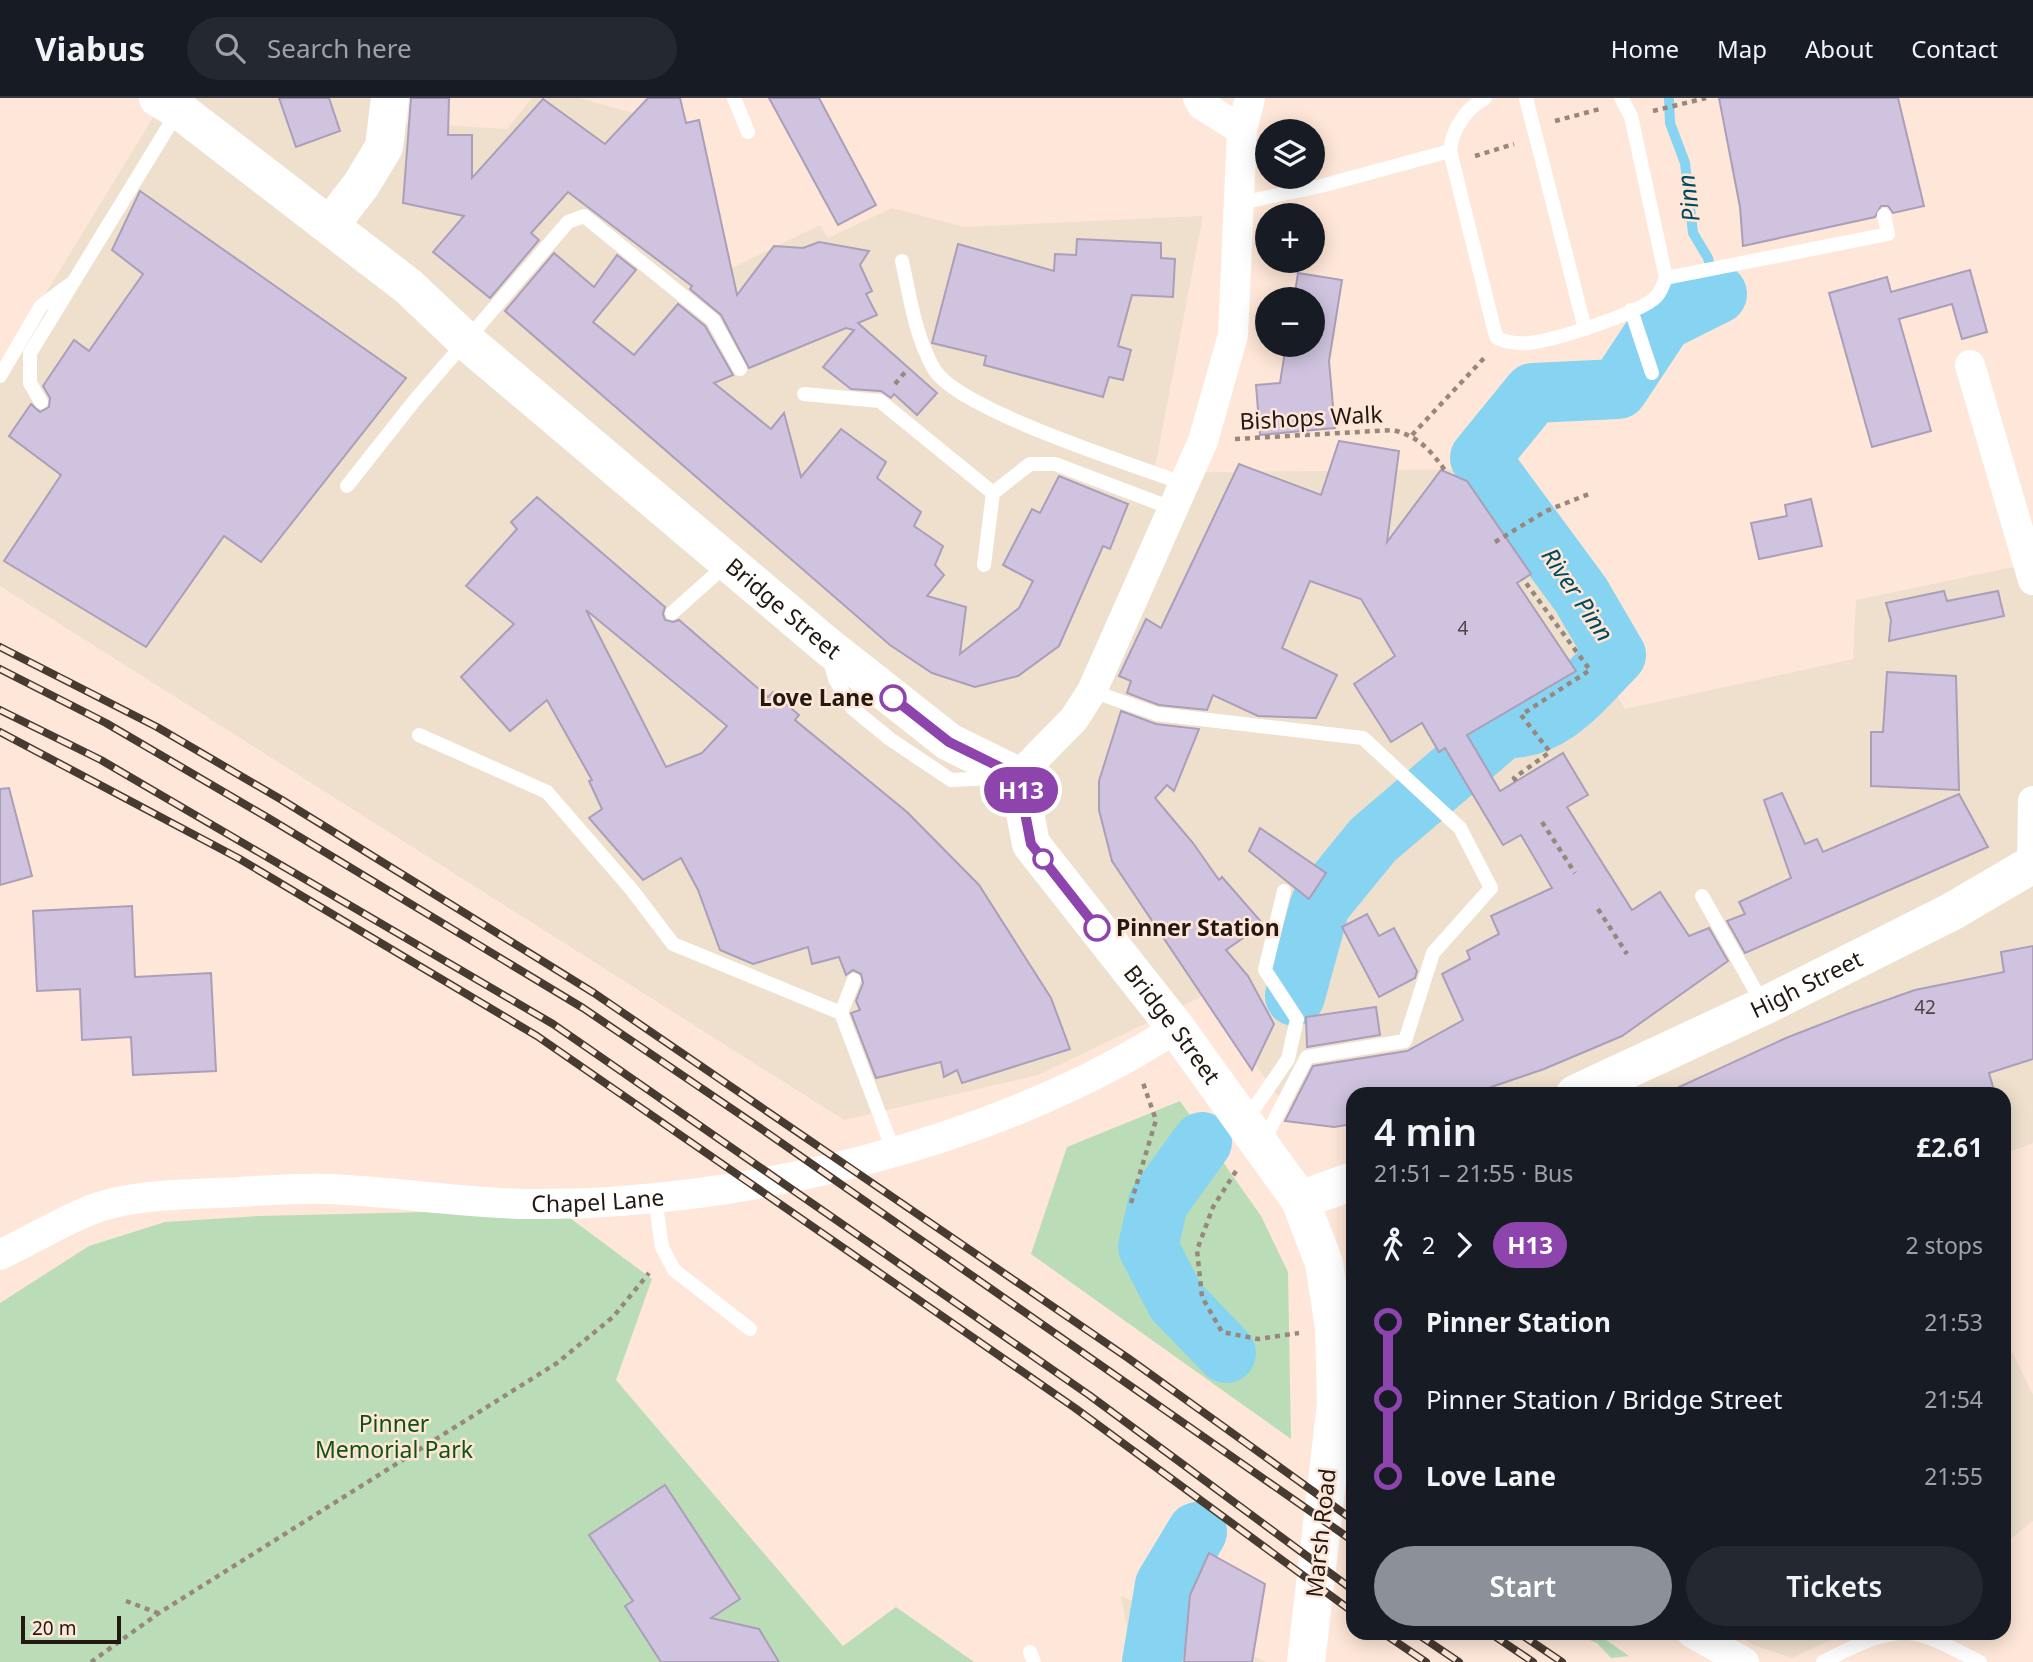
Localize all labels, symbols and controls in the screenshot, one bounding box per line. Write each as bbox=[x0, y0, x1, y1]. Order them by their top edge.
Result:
search box bbox=[187, 17, 677, 80]
text: Viabus bbox=[35, 26, 145, 71]
icon: search bbox=[211, 29, 249, 67]
text: Search here bbox=[267, 30, 412, 66]
text: Home bbox=[1611, 32, 1679, 65]
text: Map bbox=[1717, 32, 1767, 65]
text: About bbox=[1805, 32, 1873, 65]
text: Contact bbox=[1911, 32, 1998, 65]
map controls bbox=[1255, 119, 1325, 357]
button: layers bbox=[1255, 119, 1325, 189]
water label: Pinn bbox=[1668, 173, 1707, 224]
button: + bbox=[1255, 203, 1325, 273]
button: − bbox=[1255, 287, 1325, 357]
street label: Bishops Walk bbox=[1239, 397, 1384, 437]
water label: River Pinn bbox=[1535, 541, 1622, 648]
street label: Bridge Street bbox=[719, 550, 848, 666]
house number: 4 bbox=[1458, 615, 1469, 641]
place label: Love Lane bbox=[759, 681, 874, 713]
marker: Love Lane bbox=[880, 685, 906, 711]
line badge: H13 bbox=[981, 767, 1061, 813]
text: H13 bbox=[998, 773, 1044, 806]
unlabelled marker bbox=[1033, 849, 1053, 869]
place label: Pinner Station bbox=[1116, 911, 1280, 943]
marker: Pinner Station bbox=[1084, 915, 1110, 941]
street label: High Street bbox=[1745, 942, 1868, 1025]
street label: Bridge Street bbox=[1117, 958, 1228, 1090]
house number: 42 bbox=[1914, 994, 1936, 1020]
text: 4 min bbox=[1374, 1105, 1477, 1157]
text: £2.61 bbox=[1916, 1129, 1983, 1165]
text: 21:51 – 21:55 · Bus bbox=[1374, 1157, 1573, 1189]
street label: Chapel Lane bbox=[531, 1180, 666, 1219]
icon: walk bbox=[1374, 1226, 1412, 1264]
icon: forward bbox=[1445, 1226, 1483, 1264]
text: H13 bbox=[1507, 1228, 1553, 1261]
text: 2 bbox=[1422, 1229, 1435, 1261]
text: 2 stops bbox=[1905, 1229, 1983, 1261]
text: Pinner Station bbox=[1426, 1304, 1611, 1340]
text: 21:53 bbox=[1924, 1306, 1983, 1338]
text: Pinner Station / Bridge Street bbox=[1426, 1381, 1782, 1417]
text: 21:54 bbox=[1924, 1383, 1983, 1415]
park label: Pinner Memorial Park bbox=[315, 1407, 474, 1465]
text: Love Lane bbox=[1426, 1458, 1556, 1494]
text: 21:55 bbox=[1924, 1460, 1983, 1492]
street label: Marsh Road bbox=[1297, 1467, 1343, 1599]
button: Start bbox=[1374, 1546, 1672, 1626]
button: Tickets bbox=[1686, 1546, 1983, 1626]
scale bar bbox=[21, 1613, 121, 1645]
text: 20 m bbox=[32, 1615, 76, 1641]

